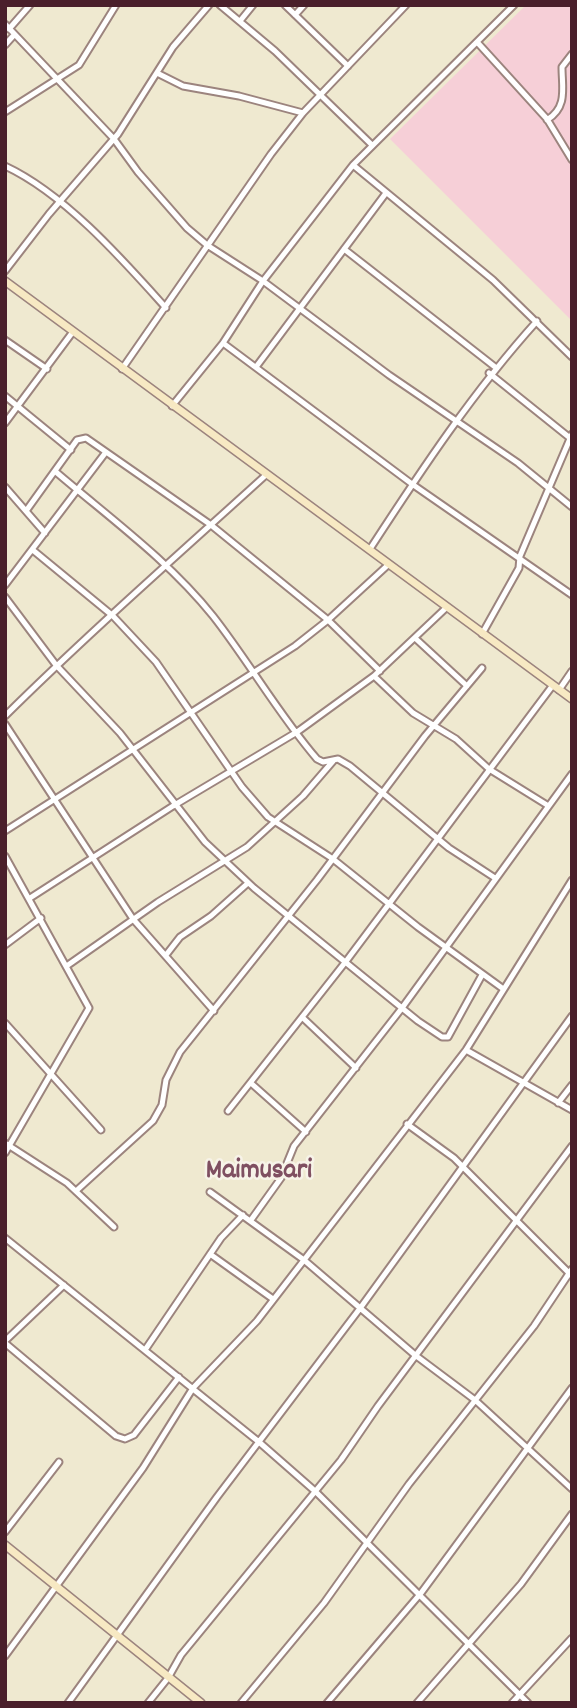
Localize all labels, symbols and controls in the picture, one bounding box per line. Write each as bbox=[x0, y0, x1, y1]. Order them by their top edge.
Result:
district label: Maimusari bbox=[206, 1156, 312, 1190]

